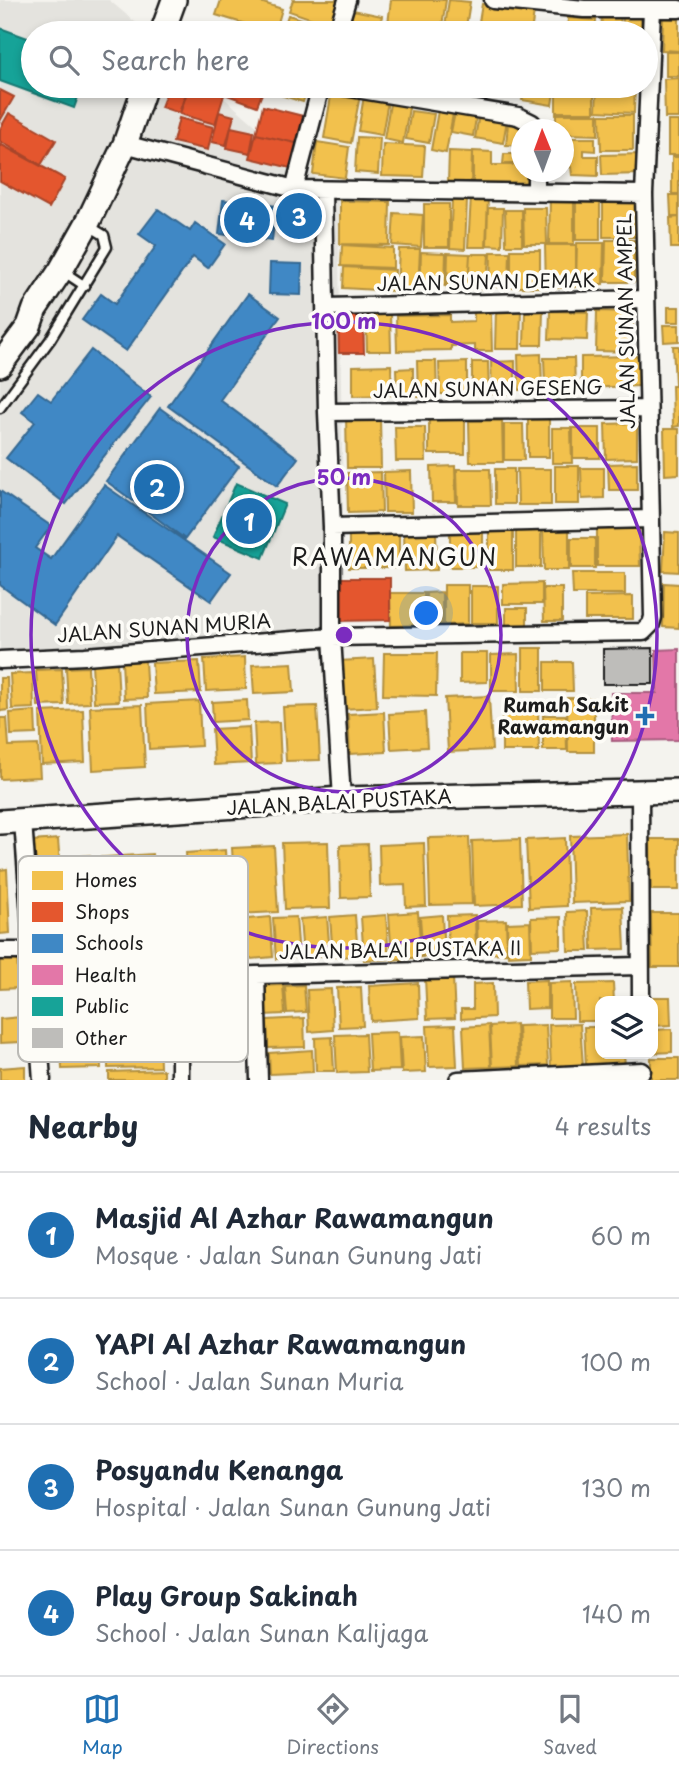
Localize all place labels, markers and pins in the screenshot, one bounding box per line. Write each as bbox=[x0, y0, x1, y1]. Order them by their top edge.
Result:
pin: 3 bbox=[276, 190, 322, 242]
pin: 4 bbox=[224, 194, 270, 246]
pin: 2 bbox=[134, 461, 180, 513]
pin: 1 bbox=[226, 495, 272, 547]
centre of rings bbox=[332, 623, 356, 647]
place label: Rumah Sakit Rawamangun bbox=[498, 690, 629, 740]
marker: Rumah Sakit Rawamangun bbox=[635, 706, 655, 726]

